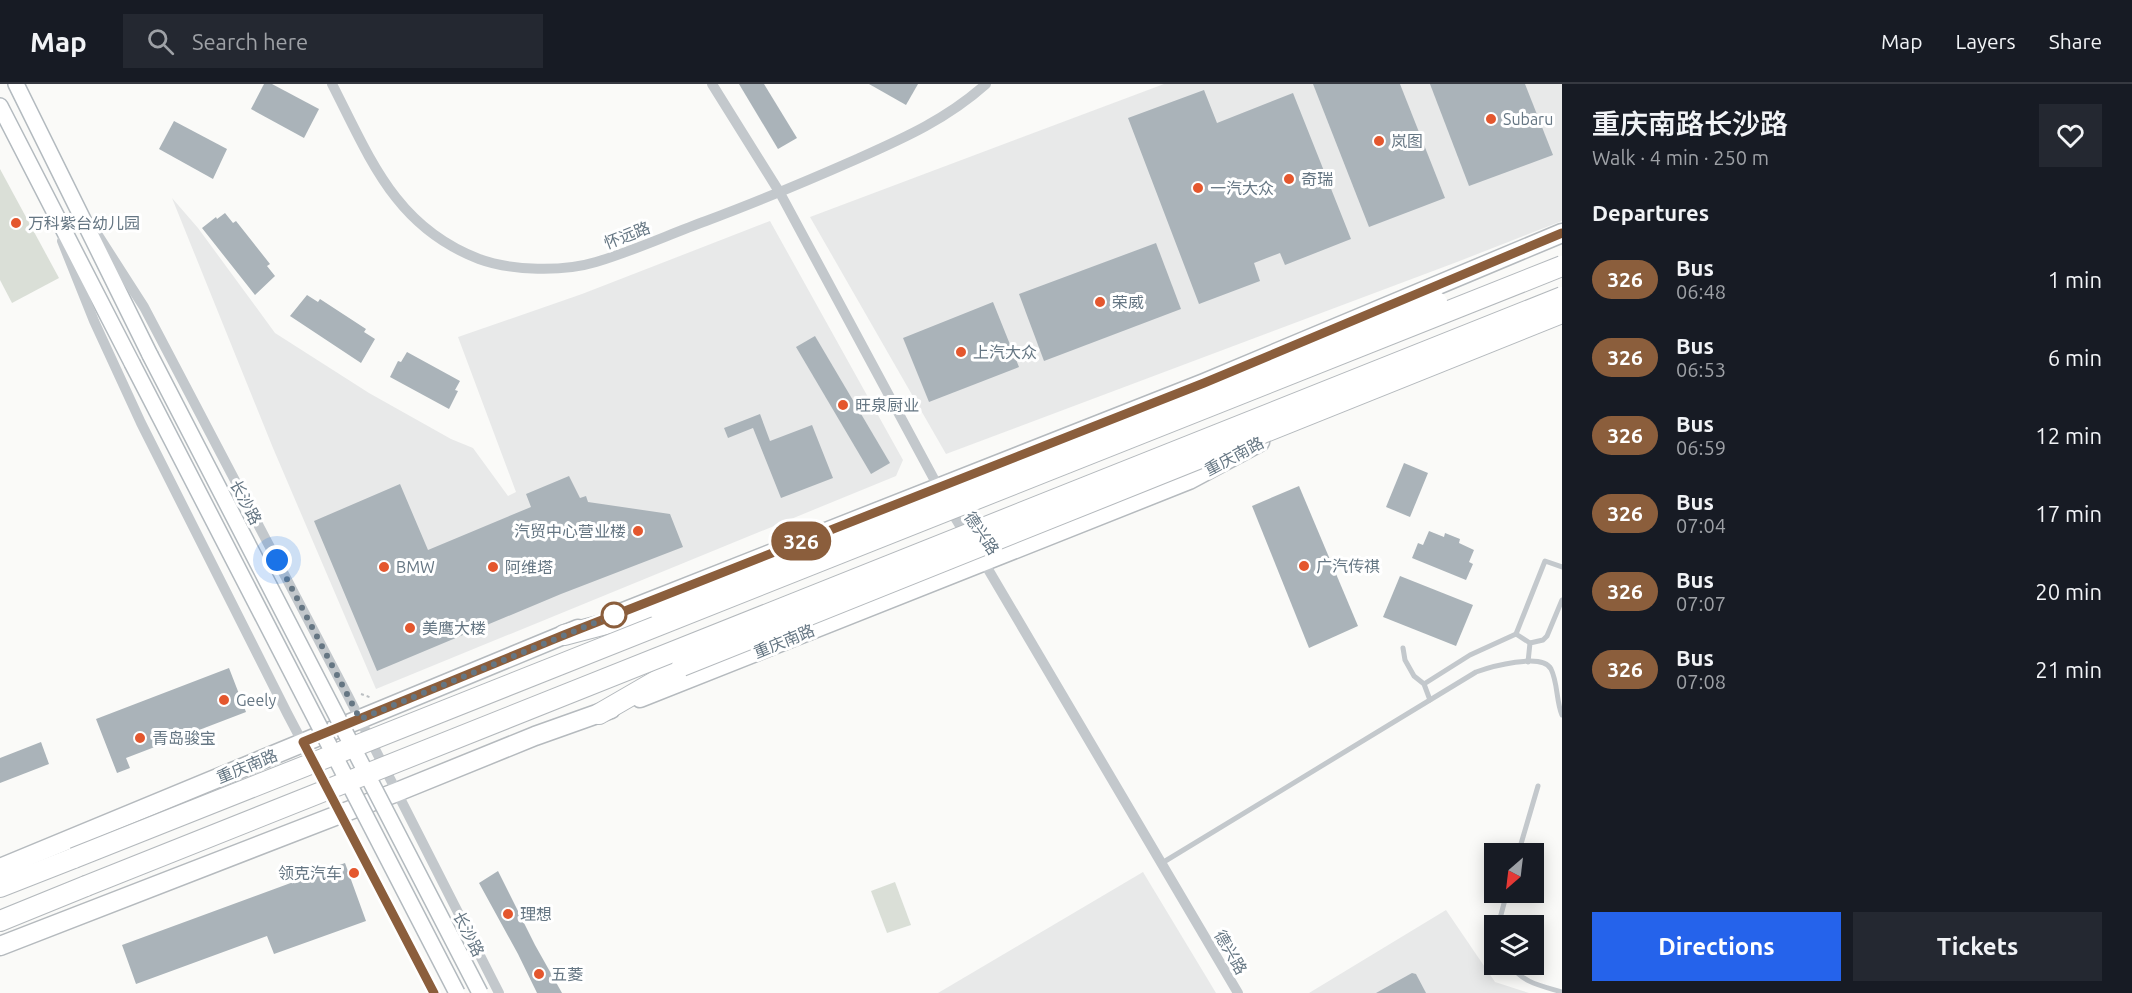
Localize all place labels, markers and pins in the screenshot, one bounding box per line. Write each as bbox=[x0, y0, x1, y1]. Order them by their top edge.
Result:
place label: Subaru bbox=[1503, 110, 1553, 128]
marker: Subaru bbox=[1484, 112, 1498, 126]
place label: 岚图 bbox=[1391, 132, 1423, 150]
marker: 岚图 bbox=[1372, 134, 1386, 148]
place label: 奇瑞 bbox=[1301, 170, 1333, 188]
marker: 奇瑞 bbox=[1282, 172, 1296, 186]
place label: 一汽大众 bbox=[1210, 179, 1274, 197]
marker: 一汽大众 bbox=[1191, 181, 1205, 195]
place label: 万科紫台幼儿园 bbox=[28, 214, 140, 232]
marker: 万科紫台幼儿园 bbox=[9, 216, 23, 230]
place label: 荣威 bbox=[1112, 293, 1144, 311]
marker: 荣威 bbox=[1093, 295, 1107, 309]
place label: 上汽大众 bbox=[973, 343, 1037, 361]
marker: 上汽大众 bbox=[954, 345, 968, 359]
place label: 旺泉厨业 bbox=[855, 396, 919, 414]
marker: 旺泉厨业 bbox=[836, 398, 850, 412]
place label: 汽贸中心营业楼 bbox=[514, 522, 626, 540]
marker: 汽贸中心营业楼 bbox=[631, 524, 645, 538]
place label: 广汽传祺 bbox=[1316, 557, 1380, 575]
place label: BMW bbox=[396, 558, 435, 576]
place label: 阿维塔 bbox=[505, 558, 553, 576]
marker: 广汽传祺 bbox=[1297, 559, 1311, 573]
marker: BMW bbox=[377, 560, 391, 574]
marker: 阿维塔 bbox=[486, 560, 500, 574]
unlabelled marker bbox=[601, 602, 627, 628]
place label: 美鹰大楼 bbox=[422, 619, 486, 637]
marker: 美鹰大楼 bbox=[403, 621, 417, 635]
place label: Geely bbox=[236, 691, 276, 709]
marker: Geely bbox=[217, 693, 231, 707]
place label: 青岛骏宝 bbox=[152, 729, 216, 747]
marker: 青岛骏宝 bbox=[133, 731, 147, 745]
place label: 领克汽车 bbox=[278, 864, 342, 882]
marker: 领克汽车 bbox=[347, 866, 361, 880]
place label: 理想 bbox=[520, 905, 552, 923]
marker: 理想 bbox=[501, 907, 515, 921]
place label: 五菱 bbox=[551, 965, 583, 983]
marker: 五菱 bbox=[532, 967, 546, 981]

